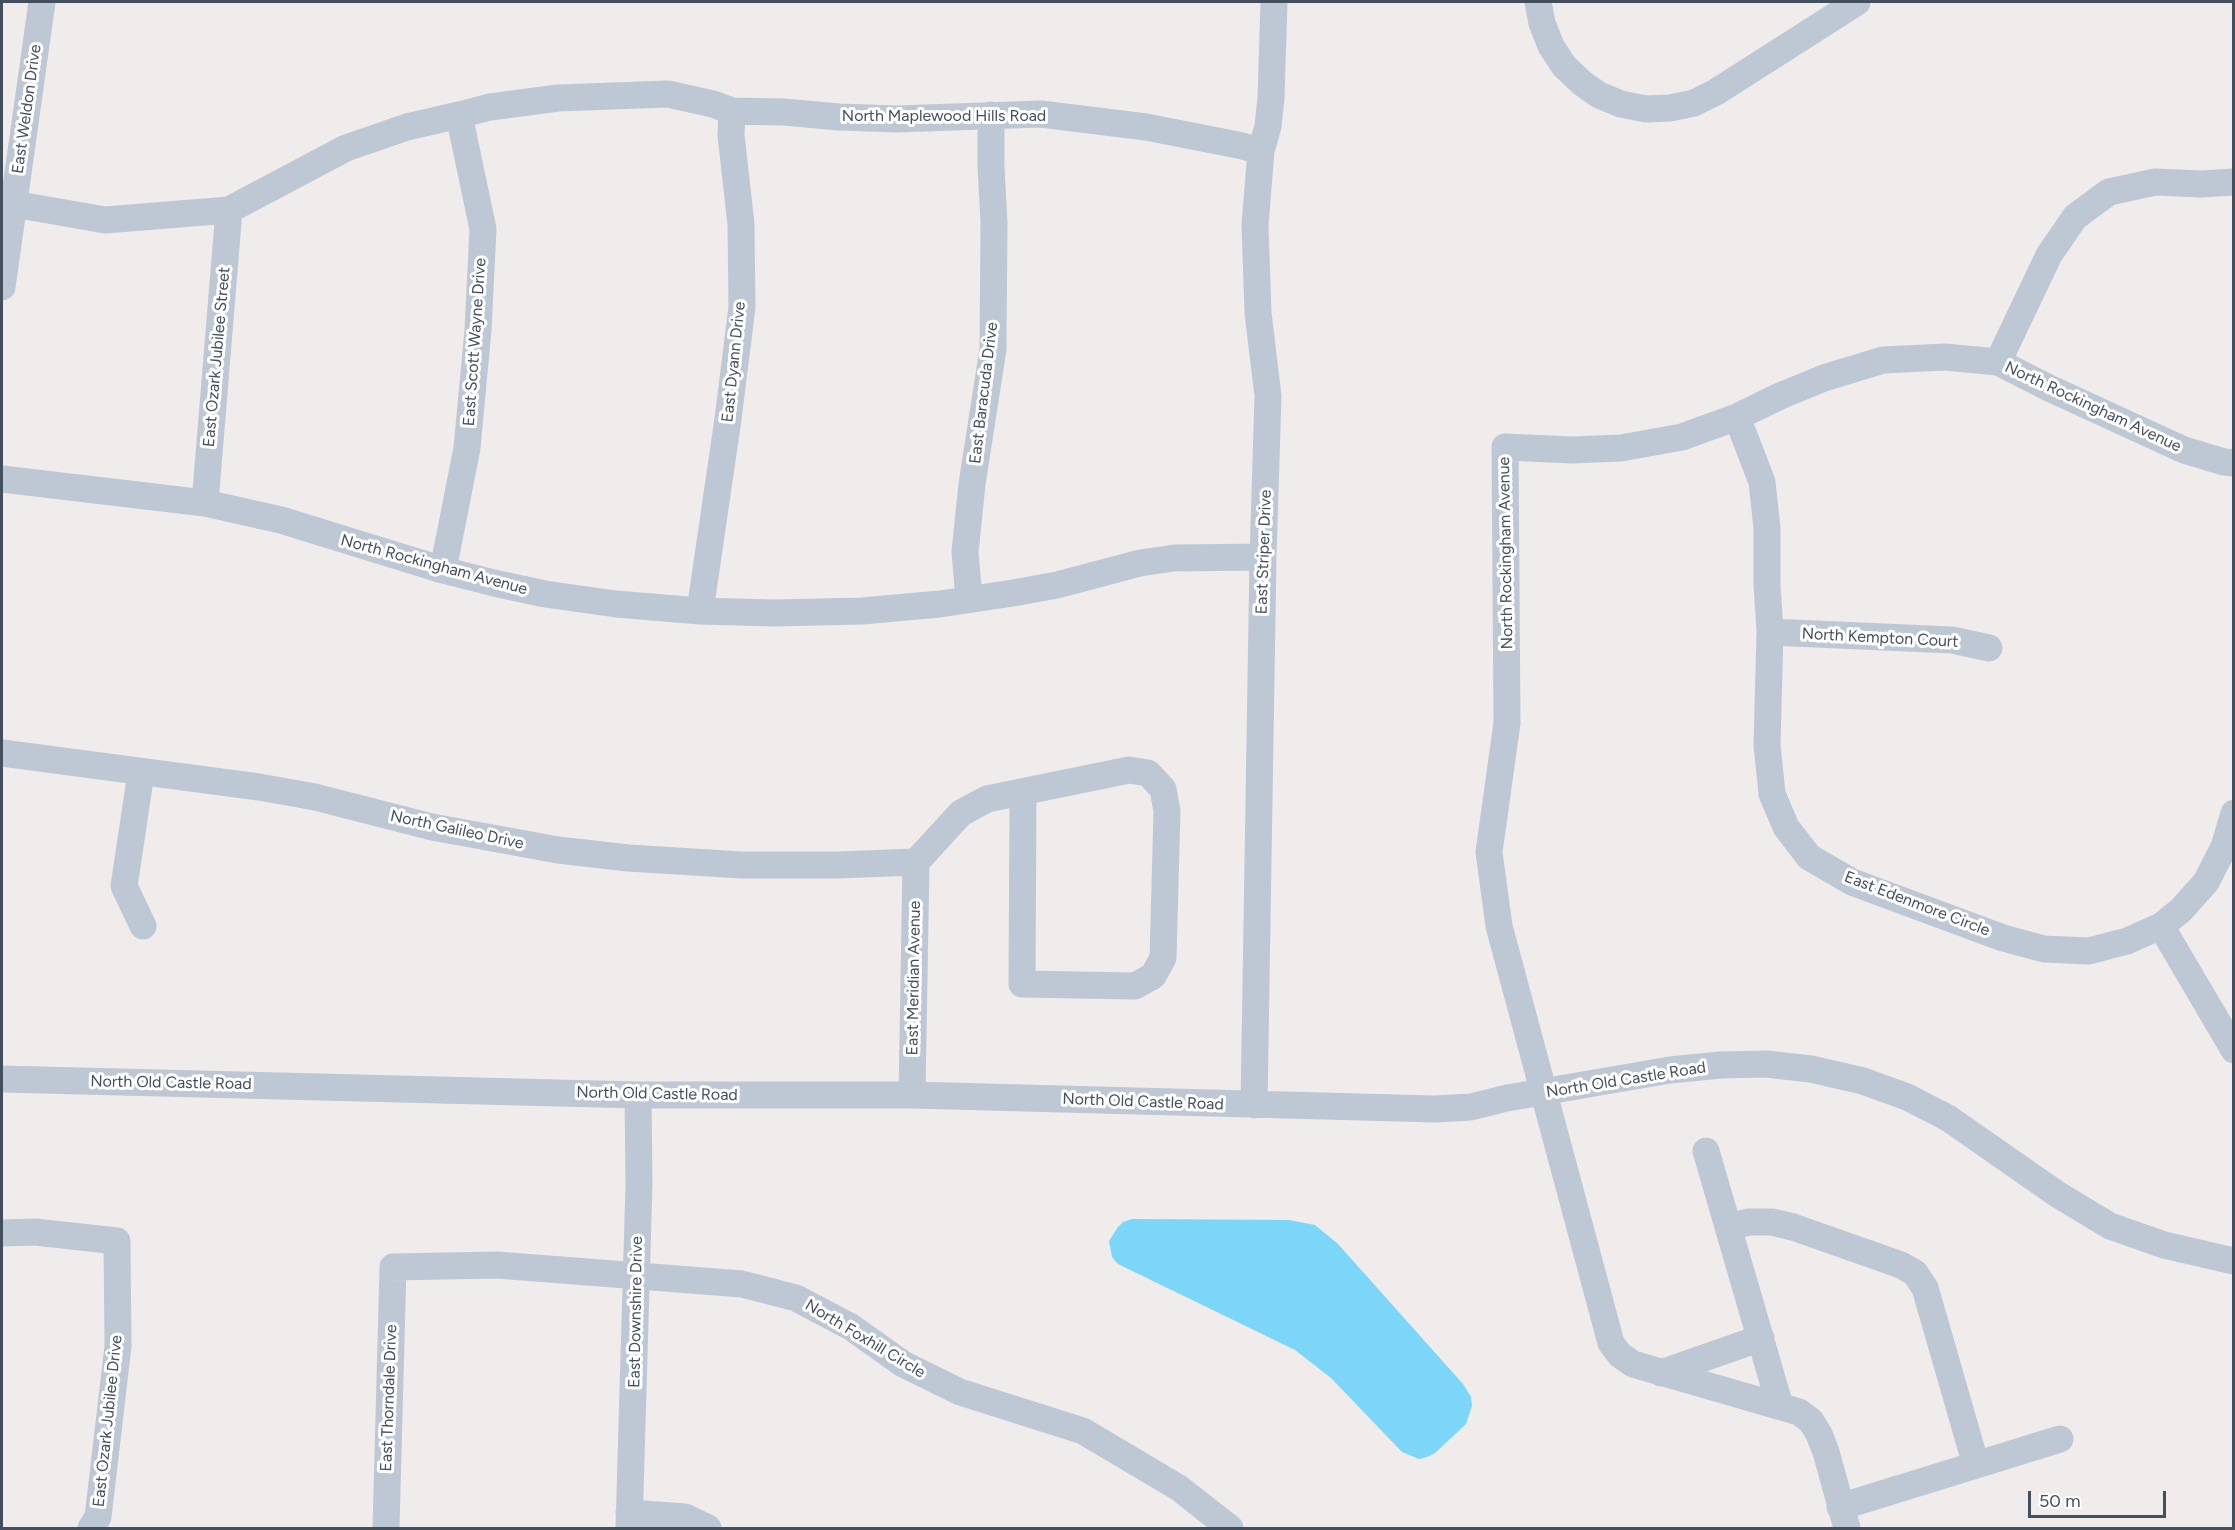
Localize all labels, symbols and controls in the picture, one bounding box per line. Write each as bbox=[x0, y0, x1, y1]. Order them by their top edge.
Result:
street label: East Weldon Drive bbox=[8, 43, 46, 175]
street label: North Maplewood Hills Road bbox=[842, 106, 1046, 126]
street label: East Scott Wayne Drive bbox=[460, 257, 490, 427]
street label: East Ozark Jubilee Street bbox=[200, 266, 234, 448]
street label: East Dyann Drive bbox=[718, 301, 750, 423]
street label: East Baracuda Drive bbox=[966, 321, 1002, 465]
street label: North Rockingham Avenue bbox=[2002, 358, 2184, 456]
street label: North Rockingham Avenue bbox=[1495, 457, 1517, 649]
street label: East Striper Drive bbox=[1252, 489, 1276, 615]
street label: North Rockingham Avenue bbox=[339, 531, 529, 599]
street label: North Kempton Court bbox=[1801, 624, 1959, 652]
street label: North Galileo Drive bbox=[388, 806, 526, 854]
street label: East Edenmore Circle bbox=[1842, 867, 1992, 941]
street label: East Meridian Avenue bbox=[903, 900, 925, 1056]
street label: North Old Castle Road bbox=[1545, 1058, 1707, 1102]
street label: North Old Castle Road bbox=[90, 1072, 252, 1094]
street label: North Old Castle Road bbox=[576, 1083, 738, 1105]
street label: North Old Castle Road bbox=[1062, 1090, 1224, 1114]
street label: East Downshire Drive bbox=[625, 1236, 647, 1388]
street label: North Foxhill Circle bbox=[802, 1296, 928, 1382]
street label: East Thorndale Drive bbox=[377, 1324, 401, 1472]
street label: East Ozark Jubilee Drive bbox=[89, 1334, 127, 1508]
scale bar bbox=[2031, 1479, 2169, 1517]
text: 50 m bbox=[2039, 1490, 2081, 1512]

